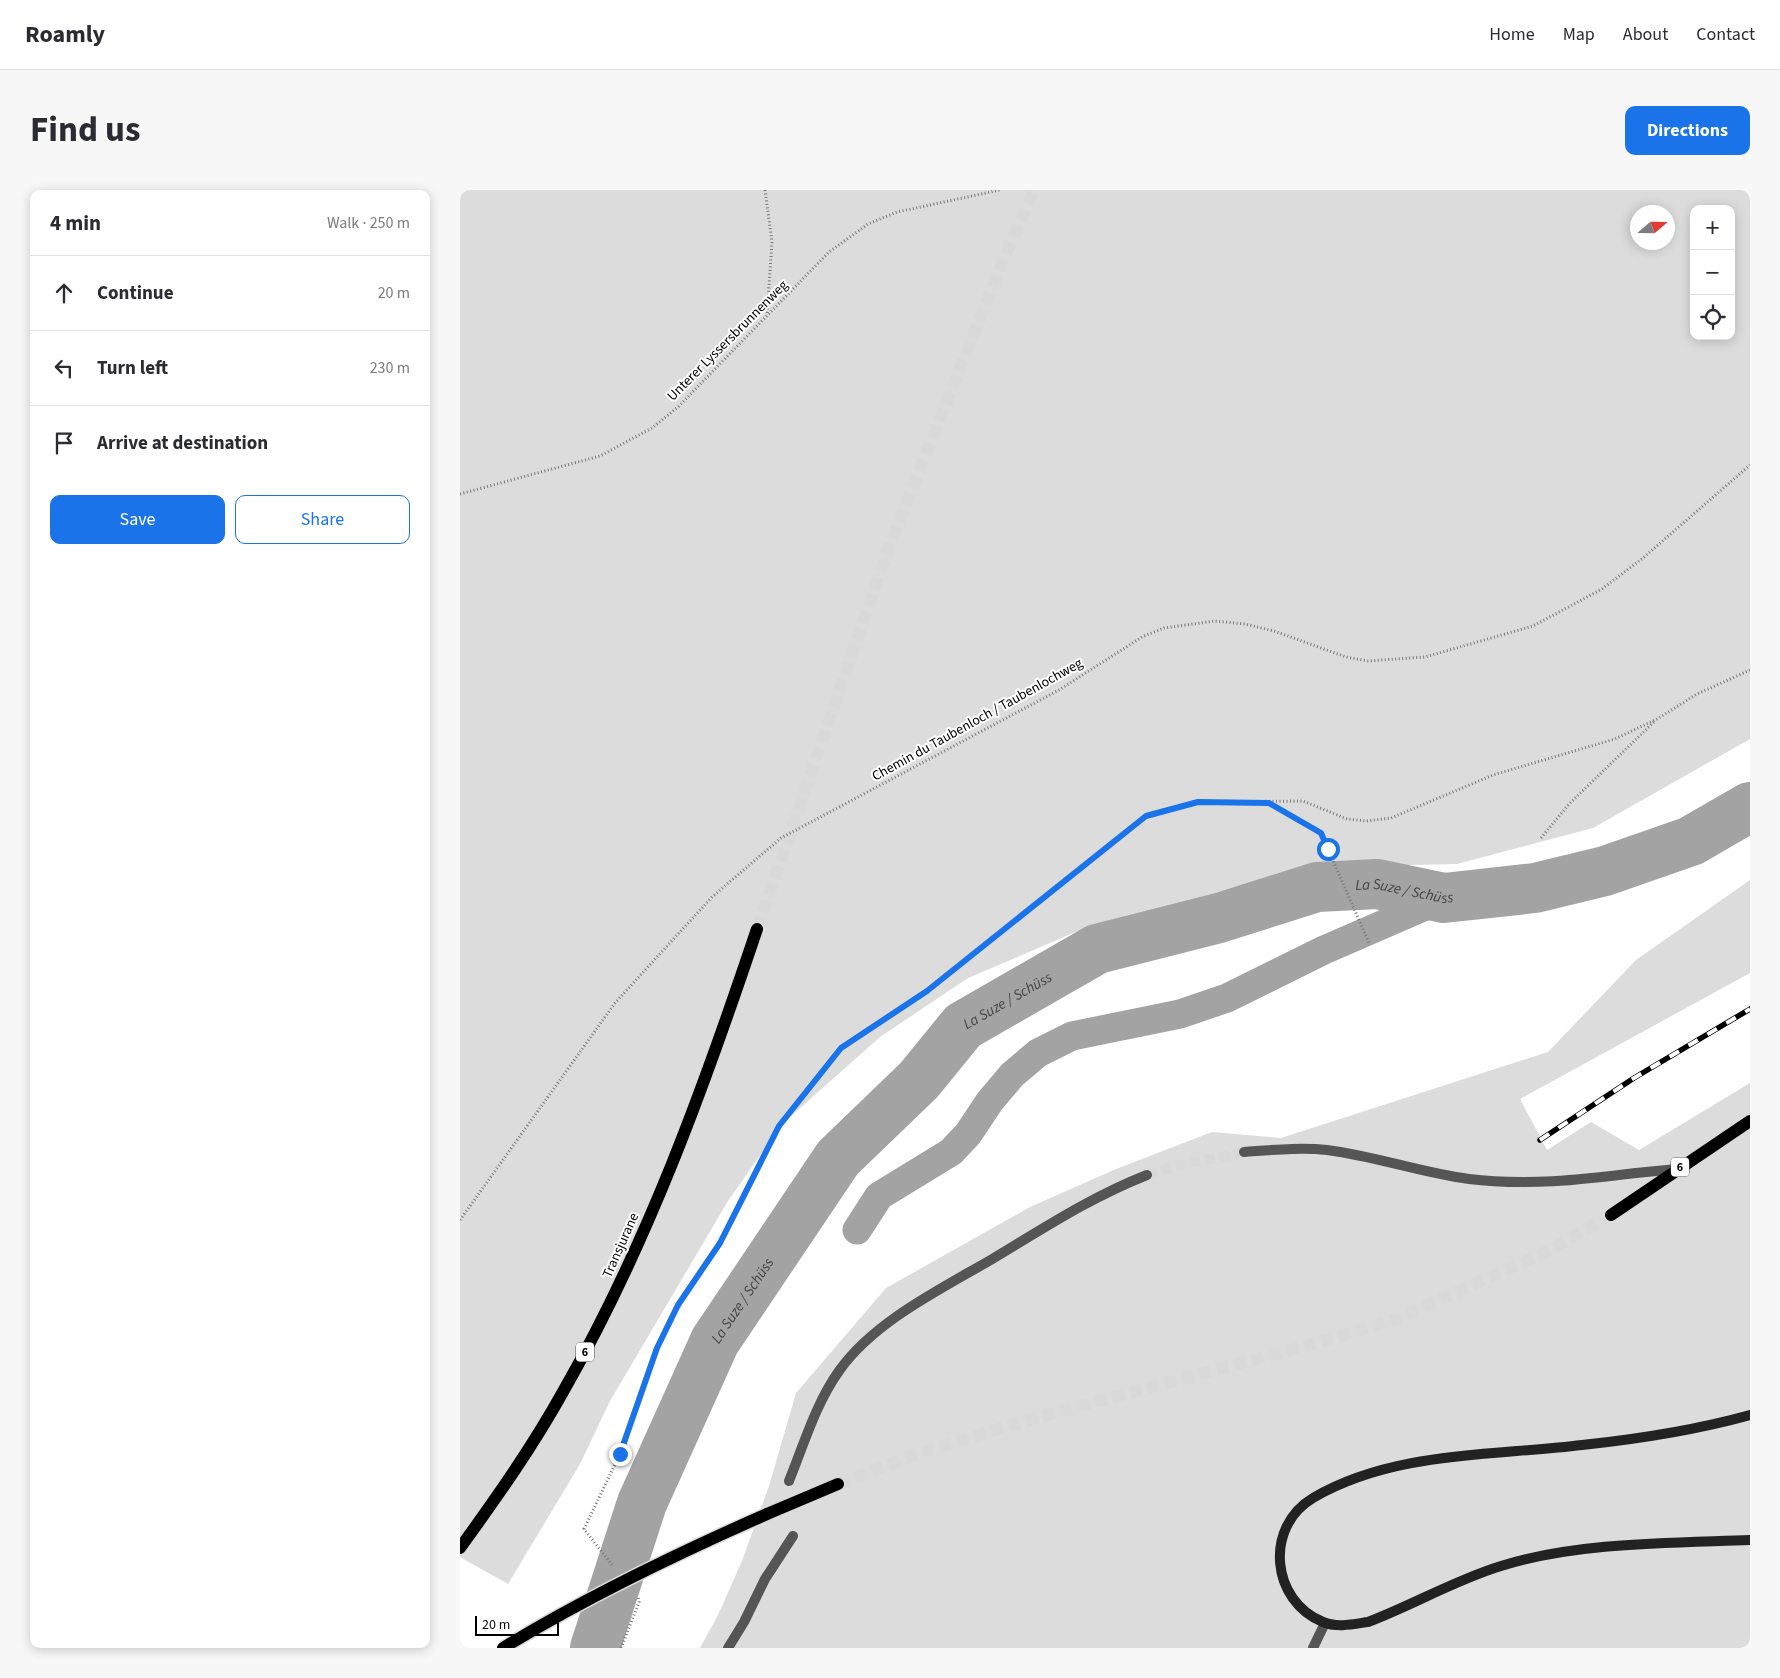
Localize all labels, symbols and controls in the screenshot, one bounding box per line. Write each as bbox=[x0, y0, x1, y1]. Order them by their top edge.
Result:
text: Roamly bbox=[25, 17, 105, 52]
text: Home bbox=[1489, 22, 1535, 47]
text: Map bbox=[1563, 22, 1595, 47]
text: About bbox=[1623, 22, 1668, 47]
text: Contact bbox=[1696, 22, 1755, 47]
text: Find us bbox=[30, 105, 140, 155]
button: Directions bbox=[1625, 106, 1750, 155]
north arrow bbox=[1630, 205, 1675, 250]
map controls bbox=[1690, 205, 1735, 340]
button: + bbox=[1690, 205, 1735, 250]
text: 4 min bbox=[50, 208, 101, 238]
text: Walk · 250 m bbox=[327, 212, 410, 234]
button: − bbox=[1690, 250, 1735, 295]
street label: Unterer Lyssersbrunnenweg bbox=[663, 276, 793, 406]
icon: ahead bbox=[50, 279, 78, 307]
text: Continue bbox=[97, 280, 174, 307]
text: 20 m bbox=[378, 282, 410, 304]
button: locate bbox=[1690, 295, 1735, 340]
icon: left bbox=[50, 354, 78, 382]
text: Turn left bbox=[97, 355, 168, 382]
text: 230 m bbox=[370, 357, 410, 379]
icon: arrive bbox=[50, 429, 78, 457]
text: Arrive at destination bbox=[97, 430, 268, 457]
button: Save bbox=[50, 495, 225, 544]
button: Share bbox=[235, 495, 410, 544]
street label: Chemin du Taubenloch / Taubenlochweg bbox=[869, 653, 1086, 786]
route start bbox=[1317, 838, 1340, 861]
water label: La Suze / Schüss bbox=[1355, 874, 1454, 909]
water label: La Suze / Schüss bbox=[959, 967, 1056, 1035]
road number: 6 bbox=[1671, 1158, 1689, 1176]
street label: Transjurane bbox=[598, 1210, 644, 1281]
water label: La Suze / Schüss bbox=[706, 1254, 779, 1348]
road number: 6 bbox=[576, 1342, 594, 1362]
route end bbox=[609, 1443, 632, 1466]
scale bar bbox=[475, 1613, 559, 1636]
text: 20 m bbox=[482, 1615, 510, 1635]

